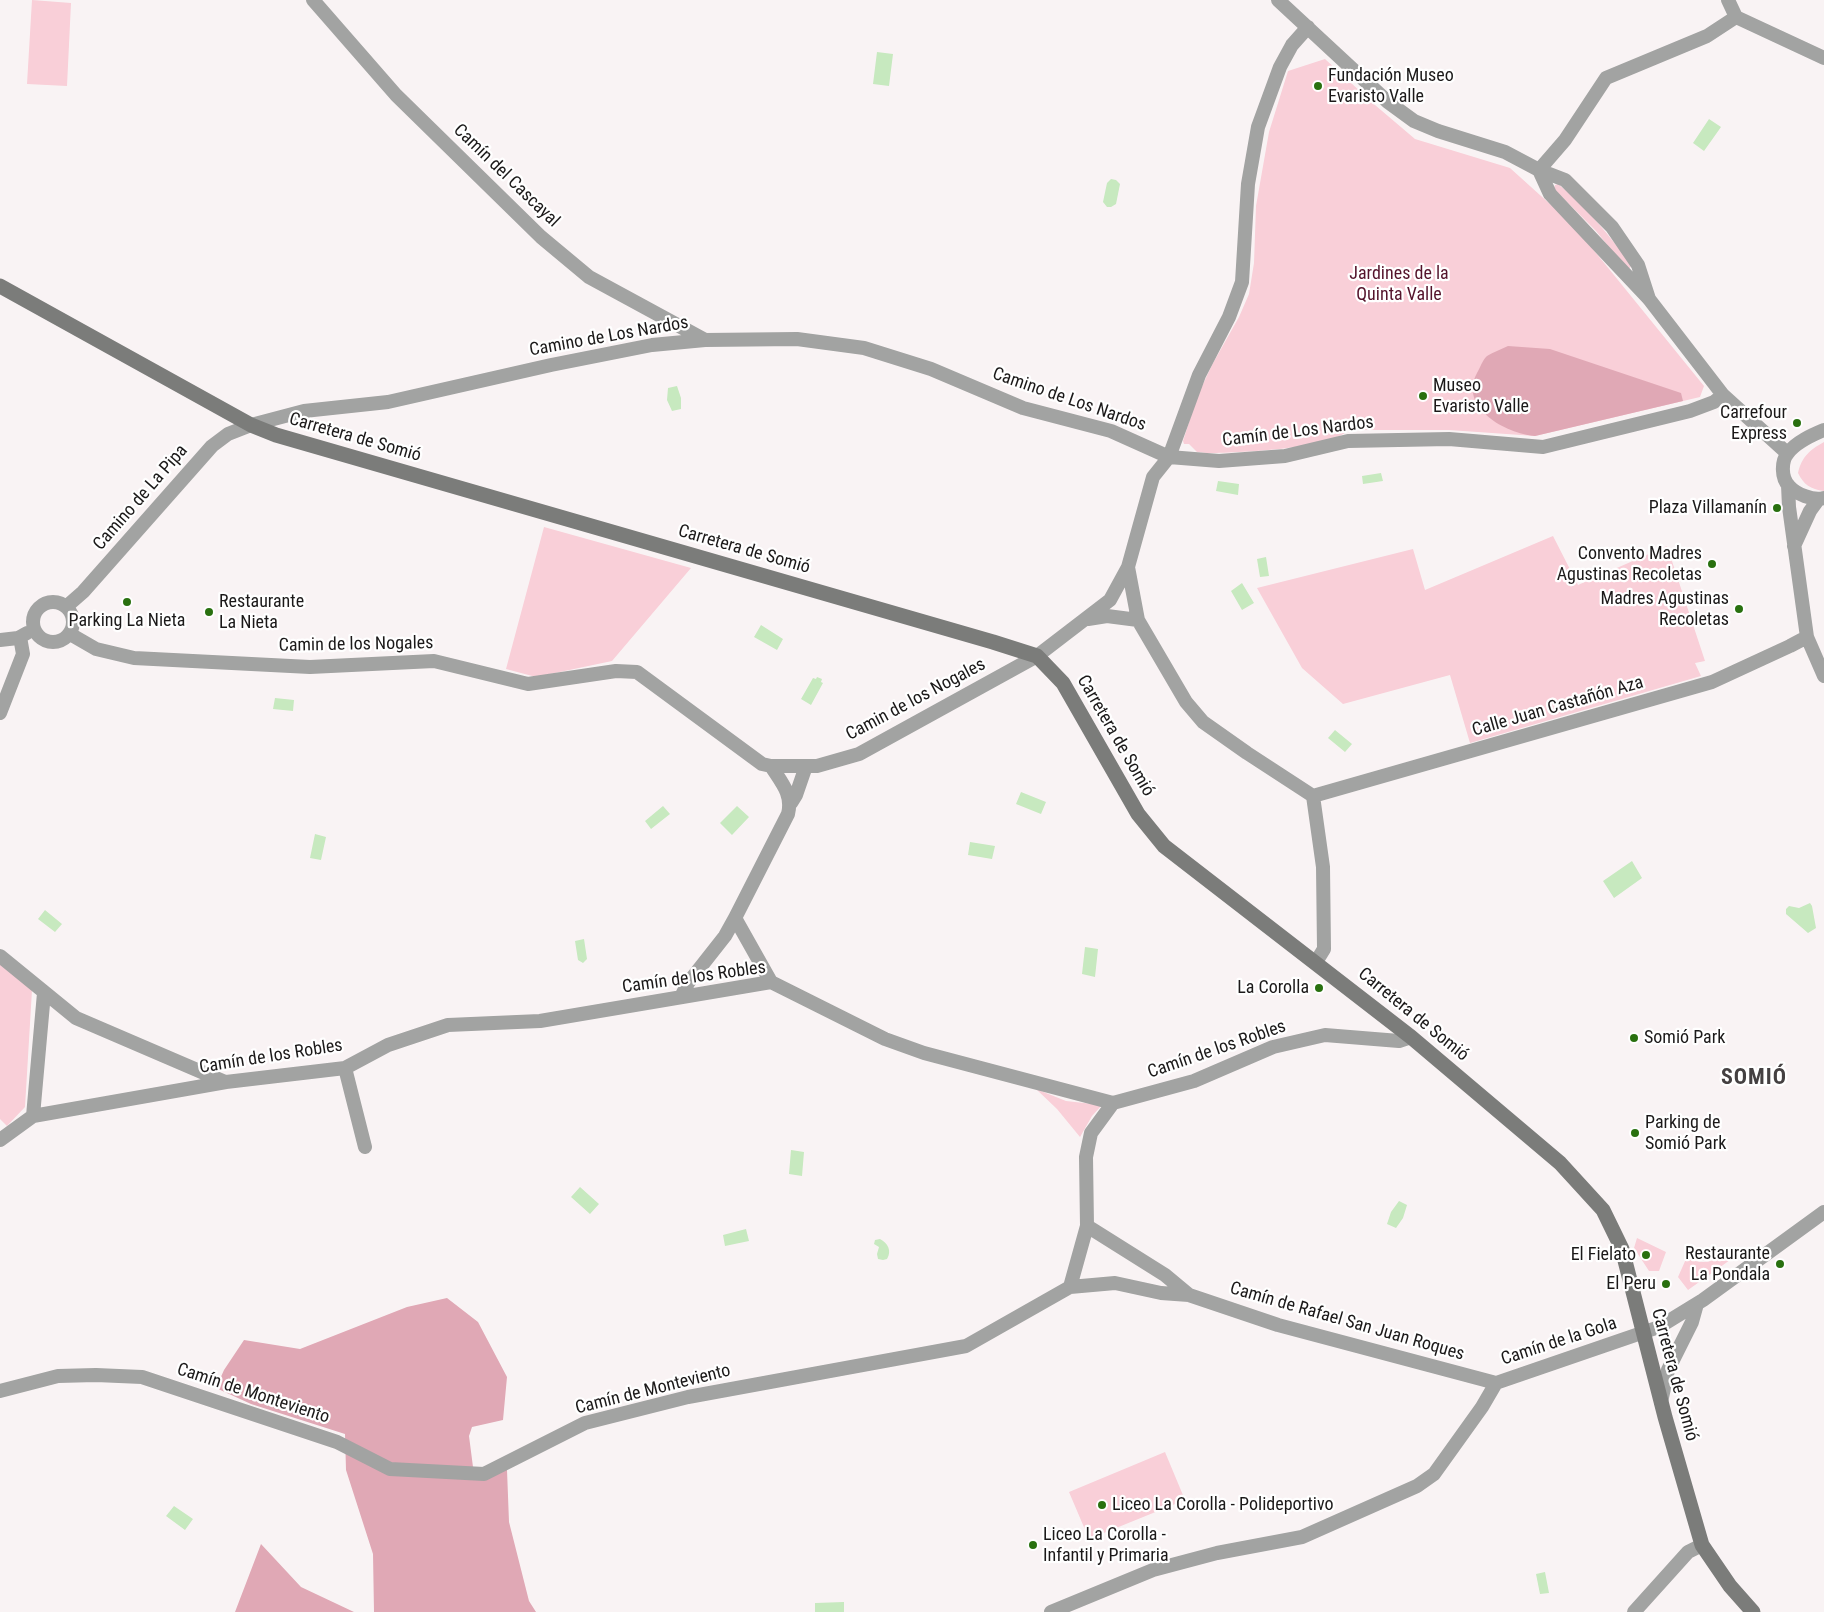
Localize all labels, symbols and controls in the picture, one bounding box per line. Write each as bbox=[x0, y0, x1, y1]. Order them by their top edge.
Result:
place label: Fundación Museo Evaristo Valle bbox=[1328, 65, 1454, 108]
marker: Fundación Museo Evaristo Valle bbox=[1312, 80, 1324, 92]
street label: Camín del Cascayal bbox=[448, 120, 564, 232]
park label: Jardines de la Quinta Valle bbox=[1349, 263, 1449, 306]
street label: Camino de Los Nardos bbox=[528, 312, 690, 362]
street label: Camino de Los Nardos bbox=[989, 364, 1149, 436]
place label: Museo Evaristo Valle bbox=[1433, 375, 1529, 418]
marker: Museo Evaristo Valle bbox=[1417, 390, 1429, 402]
place label: Carrefour Express bbox=[1720, 402, 1787, 444]
street label: Carretera de Somió bbox=[287, 409, 423, 467]
street label: Camín de Los Nardos bbox=[1221, 412, 1375, 452]
marker: Carrefour Express bbox=[1791, 417, 1803, 429]
street label: Camino de La Pipa bbox=[89, 441, 193, 555]
place label: Plaza Villamanín bbox=[1649, 497, 1767, 519]
marker: Plaza Villamanín bbox=[1771, 502, 1783, 514]
street label: Carretera de Somió bbox=[676, 521, 812, 579]
place label: Convento Madres Agustinas Recoletas bbox=[1557, 543, 1702, 586]
marker: Convento Madres Agustinas Recoletas bbox=[1706, 558, 1718, 570]
place label: Madres Agustinas Recoletas bbox=[1601, 588, 1729, 630]
place label: Restaurante La Nieta bbox=[219, 591, 304, 634]
marker: Parking La Nieta bbox=[121, 596, 133, 608]
marker: Madres Agustinas Recoletas bbox=[1733, 603, 1745, 615]
marker: Restaurante La Nieta bbox=[203, 606, 215, 618]
place label: Parking La Nieta bbox=[69, 610, 185, 632]
street label: Camin de los Nogales bbox=[278, 633, 434, 657]
street label: Camin de los Nogales bbox=[843, 654, 989, 746]
street label: Carretera de Somió bbox=[1072, 672, 1158, 800]
street label: Calle Juan Castañón Aza bbox=[1470, 672, 1646, 742]
street label: Camín de los Robles bbox=[621, 957, 767, 999]
street label: Carretera de Somió bbox=[1353, 964, 1473, 1066]
place label: La Corolla bbox=[1237, 977, 1309, 999]
marker: La Corolla bbox=[1313, 982, 1325, 994]
street label: Camín de los Robles bbox=[1145, 1016, 1289, 1084]
place label: Somió Park bbox=[1644, 1027, 1725, 1049]
marker: Somió Park bbox=[1628, 1032, 1640, 1044]
street label: Camín de los Robles bbox=[198, 1035, 344, 1079]
district label: SOMIÓ bbox=[1720, 1065, 1788, 1091]
place label: Parking de Somió Park bbox=[1645, 1112, 1726, 1154]
marker: Parking de Somió Park bbox=[1629, 1127, 1641, 1139]
place label: Restaurante La Pondala bbox=[1685, 1243, 1770, 1286]
place label: El Fielato bbox=[1571, 1244, 1636, 1266]
marker: El Fielato bbox=[1640, 1249, 1652, 1261]
marker: Restaurante La Pondala bbox=[1774, 1258, 1786, 1270]
place label: El Peru bbox=[1606, 1273, 1656, 1295]
street label: Camín de Rafael San Juan Roques bbox=[1227, 1278, 1467, 1366]
marker: El Peru bbox=[1660, 1278, 1672, 1290]
street label: Carretera de Somió bbox=[1646, 1306, 1702, 1444]
street label: Camín de la Gola bbox=[1498, 1313, 1620, 1371]
street label: Camín de Monteviento bbox=[174, 1359, 332, 1429]
street label: Camín de Monteviento bbox=[573, 1360, 733, 1420]
place label: Liceo La Corolla - Polideportivo bbox=[1112, 1494, 1334, 1516]
marker: Liceo La Corolla - Polideportivo bbox=[1096, 1499, 1108, 1511]
place label: Liceo La Corolla - Infantil y Primaria bbox=[1043, 1524, 1169, 1566]
marker: Liceo La Corolla - Infantil y Primaria bbox=[1027, 1539, 1039, 1551]

